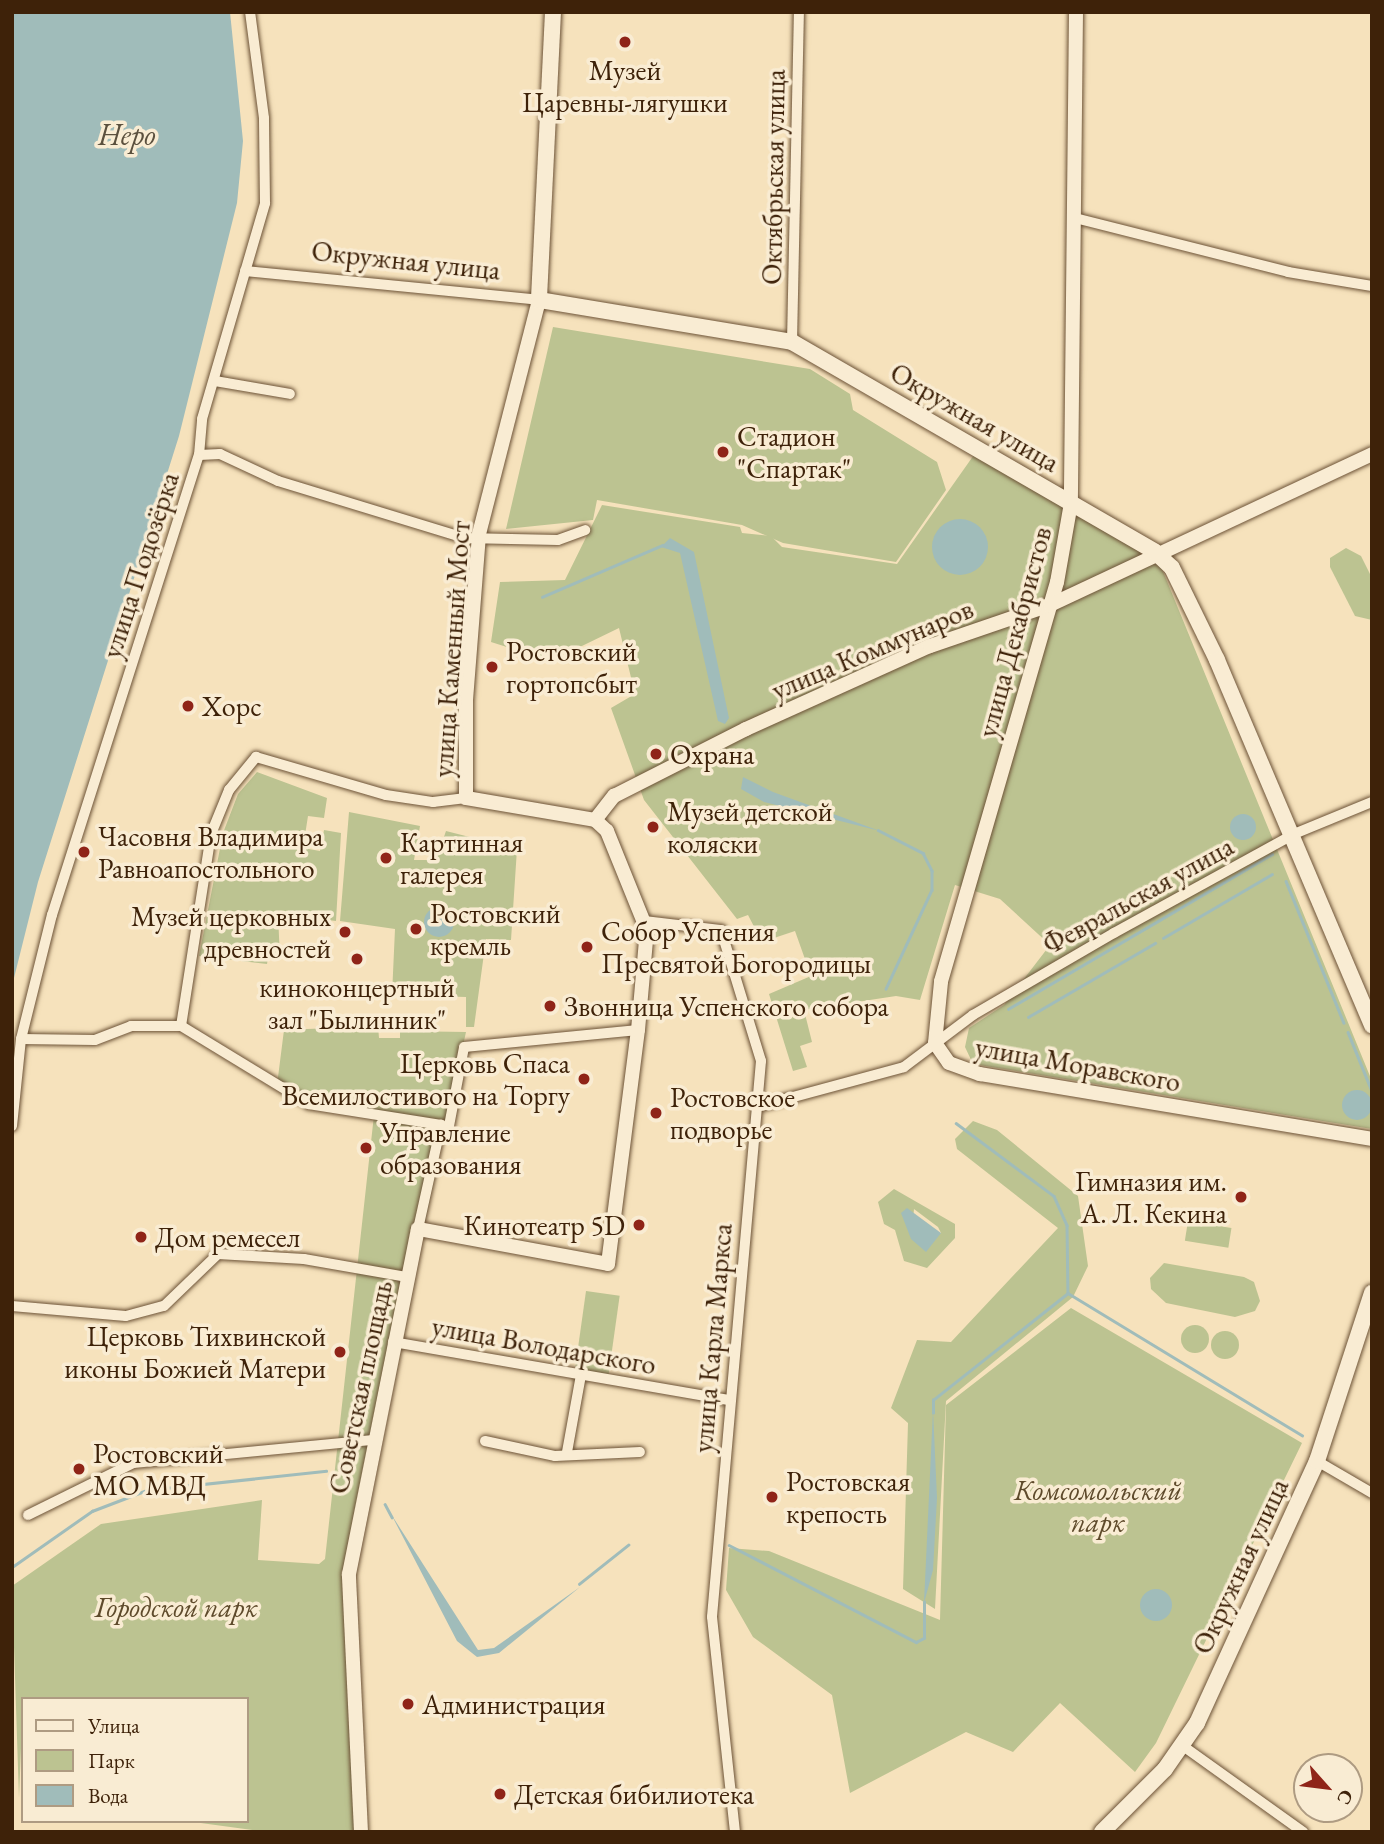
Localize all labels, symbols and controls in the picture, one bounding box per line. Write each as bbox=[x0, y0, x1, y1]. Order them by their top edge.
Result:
marker: Музей Царевны-лягушки bbox=[617, 34, 633, 50]
place label: Музей Царевны-лягушки bbox=[522, 53, 728, 119]
street label: Октябрьская улица bbox=[754, 69, 792, 285]
water label: Неро bbox=[98, 117, 156, 153]
street label: Окружная улица bbox=[310, 233, 502, 287]
street label: Окружная улица bbox=[884, 355, 1066, 479]
place label: Стадион "Спартак" bbox=[737, 419, 851, 485]
marker: Стадион "Спартак" bbox=[715, 444, 731, 460]
street label: улица Подозёрка bbox=[94, 468, 186, 662]
street label: улица Каменный Мост bbox=[425, 520, 477, 778]
street label: улица Декабристов bbox=[970, 523, 1058, 741]
street label: улица Коммунаров bbox=[766, 591, 978, 707]
place label: Ростовский гортопсбыт bbox=[506, 634, 637, 700]
marker: Ростовский гортопсбыт bbox=[484, 659, 500, 675]
place label: Хорс bbox=[202, 689, 262, 723]
marker: Хорс bbox=[180, 698, 196, 714]
place label: Охрана bbox=[670, 737, 754, 771]
marker: Охрана bbox=[648, 746, 664, 762]
place label: Музей детской коляски bbox=[667, 794, 833, 860]
place label: Часовня Владимира Равноапостольного bbox=[98, 819, 323, 885]
marker: Музей детской коляски bbox=[645, 819, 661, 835]
place label: Картинная галерея bbox=[400, 825, 523, 891]
street label: Февральская улица bbox=[1037, 829, 1239, 961]
marker: Часовня Владимира Равноапостольного bbox=[76, 844, 92, 860]
marker: Картинная галерея bbox=[378, 850, 394, 866]
place label: Ростовский кремль bbox=[430, 896, 560, 962]
place label: Музей церковных древностей bbox=[131, 899, 331, 965]
place label: Собор Успения Пресвятой Богородицы bbox=[601, 914, 871, 980]
marker: Ростовский кремль bbox=[408, 921, 424, 937]
marker: Музей церковных древностей bbox=[337, 924, 353, 940]
marker: Собор Успения Пресвятой Богородицы bbox=[579, 939, 595, 955]
marker: киноконцертный зал "Былинник" bbox=[349, 951, 365, 967]
place label: киноконцертный зал "Былинник" bbox=[259, 970, 455, 1036]
place label: Звонница Успенского собора bbox=[564, 989, 889, 1023]
marker: Звонница Успенского собора bbox=[542, 998, 558, 1014]
street label: улица Моравского bbox=[973, 1029, 1183, 1099]
place label: Церковь Спаса Всемилостивого на Торгу bbox=[282, 1046, 570, 1112]
marker: Церковь Спаса Всемилостивого на Торгу bbox=[576, 1071, 592, 1087]
place label: Ростовское подворье bbox=[670, 1080, 795, 1146]
marker: Ростовское подворье bbox=[648, 1105, 664, 1121]
place label: Управление образования bbox=[380, 1115, 521, 1181]
marker: Управление образования bbox=[358, 1140, 374, 1156]
place label: Гимназия им. А. Л. Кекина bbox=[1075, 1164, 1227, 1230]
marker: Гимназия им. А. Л. Кекина bbox=[1233, 1189, 1249, 1205]
place label: Кинотеатр 5D bbox=[464, 1208, 625, 1242]
marker: Кинотеатр 5D bbox=[631, 1217, 647, 1233]
place label: Дом ремесел bbox=[155, 1220, 300, 1254]
street label: улица Карла Маркса bbox=[685, 1222, 739, 1454]
marker: Дом ремесел bbox=[133, 1229, 149, 1245]
street label: Советская площадь bbox=[321, 1277, 399, 1497]
street label: улица Володарского bbox=[429, 1309, 659, 1381]
place label: Церковь Тихвинской иконы Божией Матери bbox=[64, 1319, 326, 1385]
marker: Церковь Тихвинской иконы Божией Матери bbox=[332, 1344, 348, 1360]
place label: Ростовский МО МВД bbox=[93, 1436, 223, 1502]
marker: Ростовский МО МВД bbox=[71, 1461, 87, 1477]
place label: Ростовская крепость bbox=[786, 1464, 910, 1530]
park label: Комсомольский парк bbox=[1014, 1473, 1182, 1539]
street label: Окружная улица bbox=[1185, 1473, 1295, 1659]
marker: Ростовская крепость bbox=[764, 1489, 780, 1505]
park label: Городской парк bbox=[94, 1590, 258, 1624]
place label: Администрация bbox=[422, 1687, 605, 1721]
marker: Администрация bbox=[400, 1696, 416, 1712]
legend bbox=[21, 1697, 248, 1823]
text: Улица bbox=[88, 1712, 140, 1739]
text: Парк bbox=[88, 1747, 135, 1774]
north arrow bbox=[1293, 1753, 1363, 1823]
place label: Детская бибилиотека bbox=[514, 1777, 754, 1811]
text: Вода bbox=[88, 1782, 128, 1809]
text: С bbox=[1331, 1785, 1359, 1809]
marker: Детская бибилиотека bbox=[492, 1786, 508, 1802]

